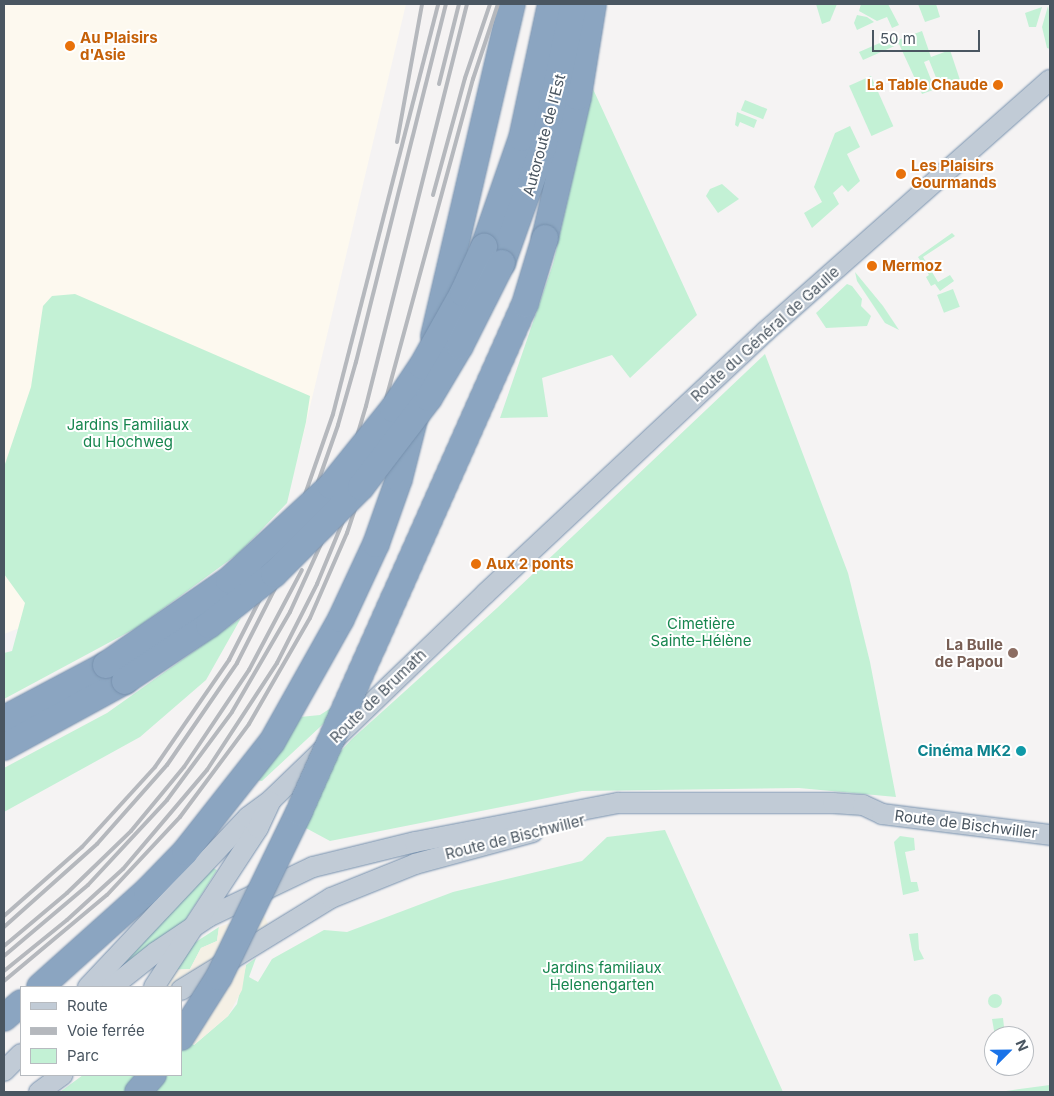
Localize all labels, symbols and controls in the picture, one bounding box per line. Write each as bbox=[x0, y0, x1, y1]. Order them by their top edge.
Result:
scale bar bbox=[874, 20, 982, 52]
place label: Au Plaisirs d'Asie bbox=[80, 28, 158, 63]
text: 50 m bbox=[880, 29, 916, 48]
marker: Au Plaisirs d'Asie bbox=[64, 40, 76, 52]
street label: Autoroute de l’Est bbox=[519, 72, 569, 198]
place label: La Table Chaude bbox=[867, 76, 988, 94]
marker: La Table Chaude bbox=[992, 79, 1004, 91]
place label: Les Plaisirs Gourmands bbox=[911, 156, 997, 191]
marker: Les Plaisirs Gourmands bbox=[895, 168, 907, 180]
place label: Mermoz bbox=[882, 257, 942, 275]
marker: Mermoz bbox=[866, 260, 878, 272]
street label: Route du Général de Gaulle bbox=[687, 263, 843, 405]
park label: Jardins Familiaux du Hochweg bbox=[67, 415, 189, 450]
place label: Aux 2 ponts bbox=[486, 555, 574, 573]
marker: Aux 2 ponts bbox=[470, 558, 482, 570]
park label: Cimetière Sainte-Hélène bbox=[651, 614, 751, 649]
place label: La Bulle de Papou bbox=[935, 635, 1003, 670]
street label: Route de Brumath bbox=[326, 645, 430, 747]
marker: La Bulle de Papou bbox=[1007, 647, 1019, 659]
place label: Cinéma MK2 bbox=[917, 742, 1011, 760]
marker: Cinéma MK2 bbox=[1015, 745, 1027, 757]
street label: Route de Bischwiller bbox=[894, 806, 1038, 842]
street label: Route de Bischwiller bbox=[443, 811, 587, 863]
park label: Jardins familiaux Helenengarten bbox=[542, 958, 662, 993]
legend bbox=[20, 986, 182, 1076]
text: Route bbox=[67, 996, 108, 1015]
text: Voie ferrée bbox=[67, 1021, 145, 1040]
north arrow bbox=[984, 1026, 1034, 1076]
text: N bbox=[1012, 1037, 1032, 1054]
text: Parc bbox=[67, 1046, 99, 1065]

